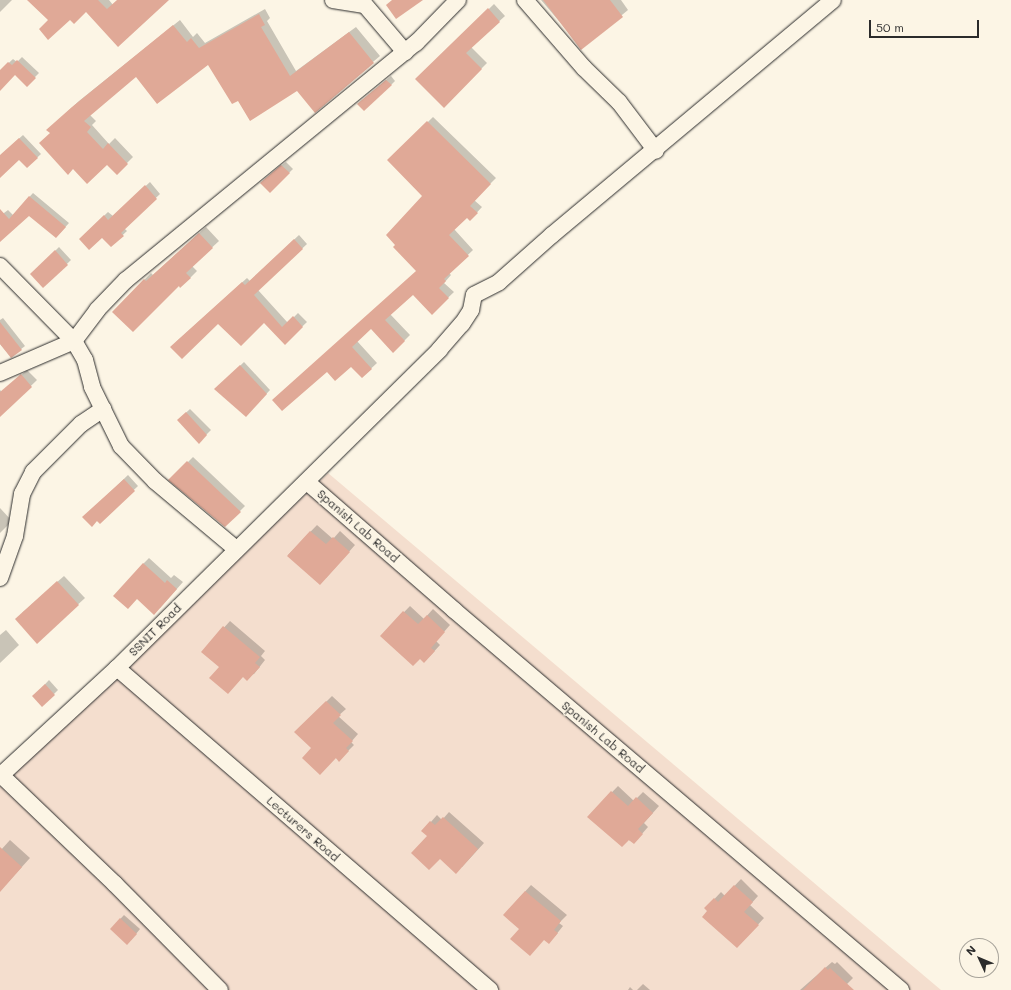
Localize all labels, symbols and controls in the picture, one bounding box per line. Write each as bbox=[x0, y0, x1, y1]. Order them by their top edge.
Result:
scale bar bbox=[871, 12, 981, 38]
text: 50 m bbox=[876, 19, 904, 35]
street label: Spanish Lab Road bbox=[314, 487, 402, 565]
street label: SSNIT Road bbox=[126, 601, 184, 659]
street label: Spanish Lab Road bbox=[559, 698, 647, 776]
street label: Lecturers Road bbox=[264, 793, 342, 865]
north arrow bbox=[959, 938, 999, 978]
text: N bbox=[962, 942, 979, 958]

